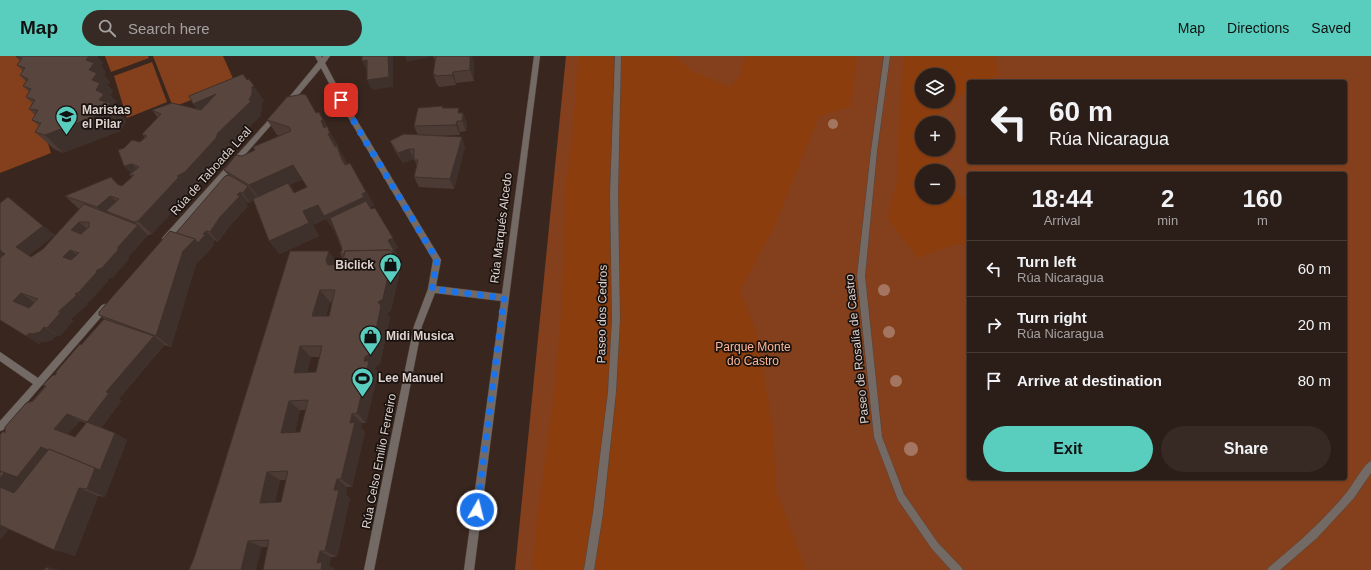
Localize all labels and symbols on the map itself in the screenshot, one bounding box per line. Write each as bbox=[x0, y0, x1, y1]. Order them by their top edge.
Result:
pin bbox=[324, 83, 358, 117]
place label: Maristas el Pilar bbox=[82, 103, 131, 131]
school or university icon: Maristas el Pilar bbox=[53, 104, 79, 137]
street label: Rúa de Taboada Leal bbox=[168, 124, 254, 218]
street label: Rúa Marqués Alcedo bbox=[487, 172, 515, 284]
shop icon: Biclick bbox=[377, 252, 403, 285]
place label: Biclick bbox=[335, 258, 374, 272]
street label: Paseo dos Cedros bbox=[594, 265, 610, 363]
street label: Paseo de Rosalía de Castro bbox=[842, 273, 872, 424]
shop icon: Midi Musica bbox=[358, 323, 384, 356]
place label: Midi Musica bbox=[386, 329, 454, 343]
park label: Parque Monte do Castro bbox=[715, 340, 791, 368]
sports icon: Lee Manuel bbox=[349, 365, 375, 398]
place label: Lee Manuel bbox=[378, 371, 443, 385]
street label: Rúa Celso Emilio Ferreiro bbox=[359, 392, 399, 530]
position arrow bbox=[456, 489, 498, 531]

